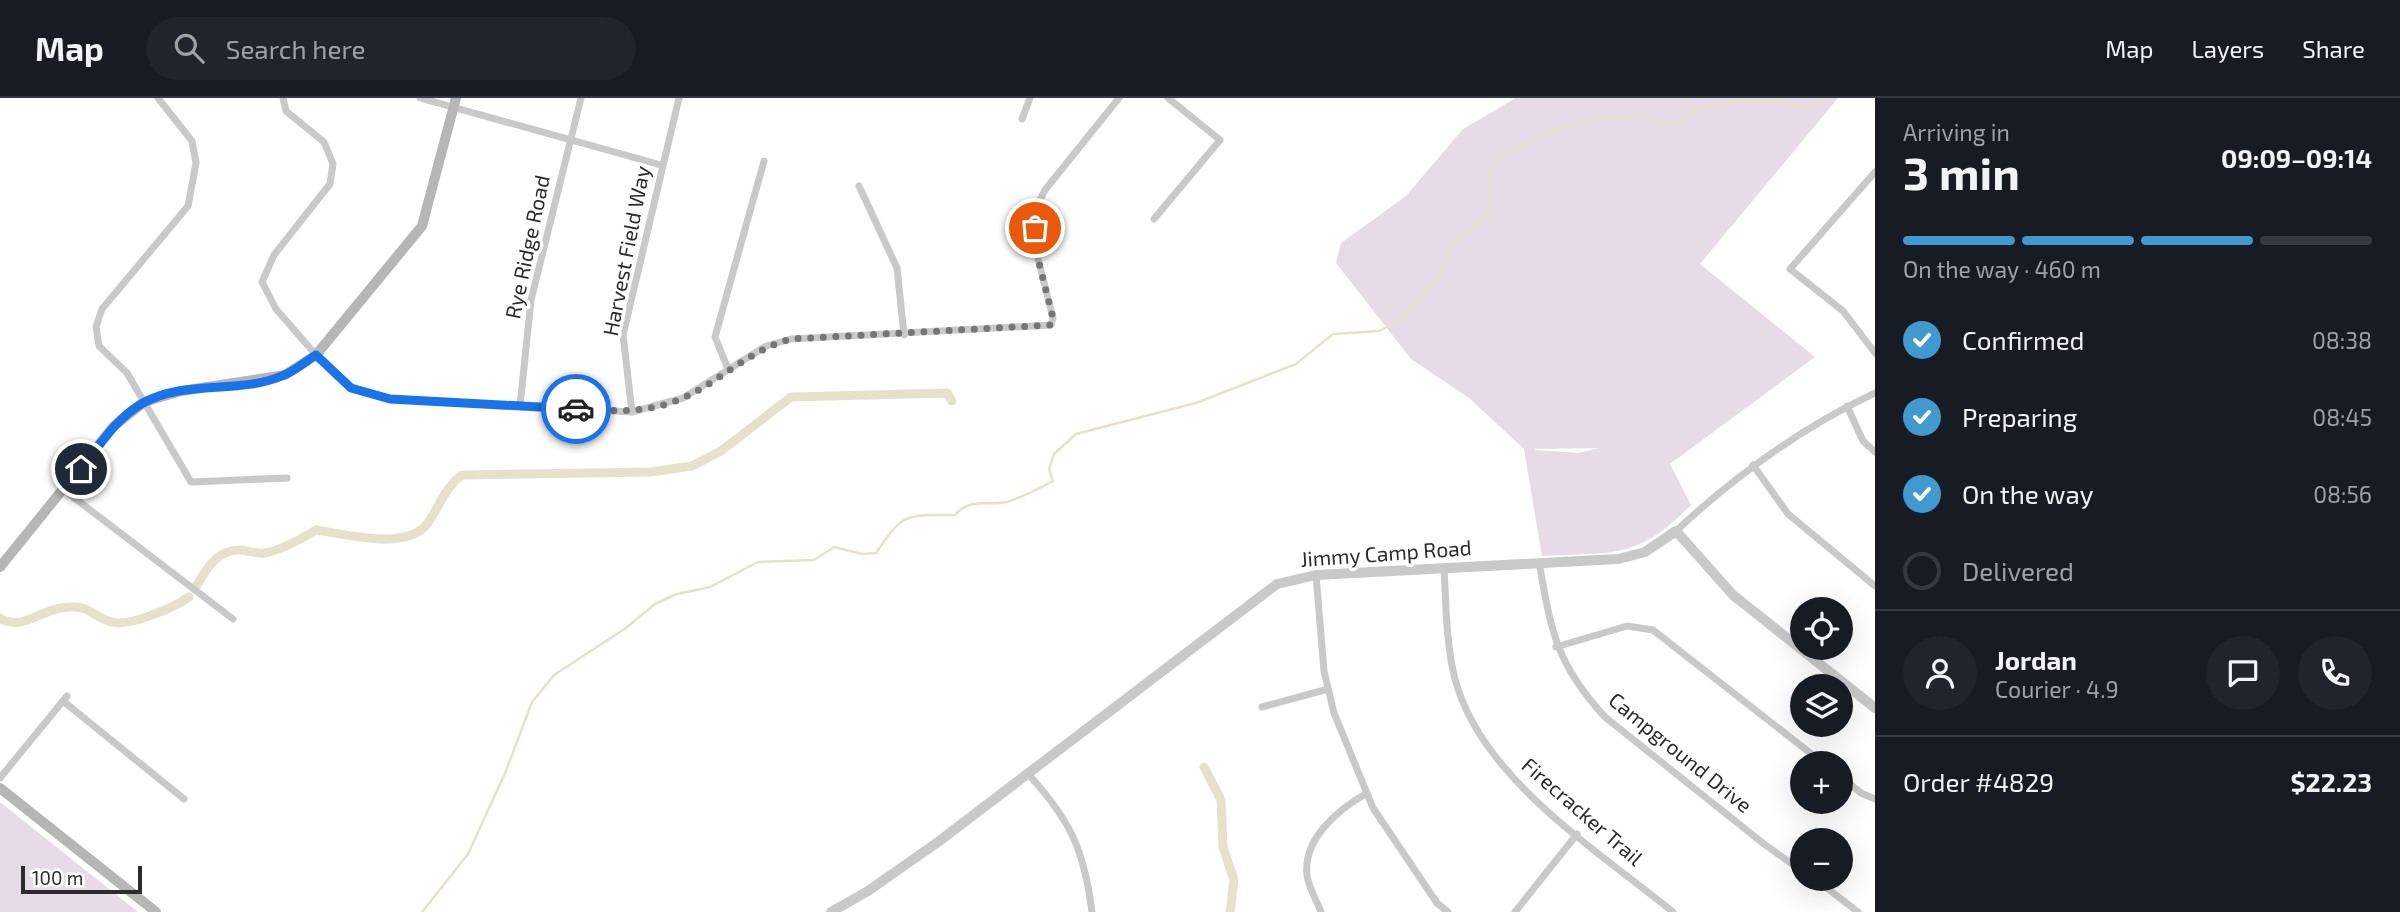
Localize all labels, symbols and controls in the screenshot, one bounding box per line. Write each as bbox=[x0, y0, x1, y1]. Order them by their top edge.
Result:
search box bbox=[146, 17, 636, 80]
text: Map bbox=[35, 28, 104, 68]
icon: search bbox=[170, 29, 208, 67]
text: Search here bbox=[226, 33, 365, 64]
text: Map bbox=[2105, 34, 2153, 63]
text: Layers bbox=[2191, 34, 2264, 63]
text: Share bbox=[2302, 34, 2365, 63]
text: Arriving in bbox=[1903, 118, 2010, 146]
text: 09:09–09:14 bbox=[2221, 142, 2372, 173]
text: 3 min bbox=[1903, 144, 2020, 199]
street label: Harvest Field Way bbox=[597, 164, 654, 338]
street label: Rye Ridge Road bbox=[499, 173, 554, 321]
pin bbox=[1005, 198, 1065, 258]
icon: bag bbox=[1016, 209, 1054, 247]
text: On the way · 460 m bbox=[1903, 255, 2101, 283]
icon: check bbox=[1903, 321, 1941, 359]
text: Confirmed bbox=[1962, 324, 2085, 355]
text: 08:38 bbox=[2312, 326, 2372, 354]
courier bbox=[541, 374, 611, 444]
icon: car bbox=[557, 390, 595, 428]
icon: check bbox=[1903, 398, 1941, 436]
text: Preparing bbox=[1962, 401, 2077, 432]
text: 08:45 bbox=[2312, 403, 2372, 431]
pin bbox=[51, 439, 111, 499]
icon: home bbox=[62, 450, 100, 488]
icon: check bbox=[1903, 475, 1941, 513]
text: On the way bbox=[1962, 478, 2093, 509]
text: 08:56 bbox=[2313, 480, 2372, 508]
street label: Jimmy Camp Road bbox=[1299, 534, 1472, 571]
text: Delivered bbox=[1962, 555, 2074, 586]
map controls bbox=[1790, 597, 1853, 891]
button: locate bbox=[1790, 597, 1853, 660]
button: person bbox=[1903, 636, 1977, 710]
button: chat bbox=[2206, 636, 2280, 710]
button: phone bbox=[2298, 636, 2372, 710]
text: Jordan bbox=[1995, 644, 2077, 675]
button: layers bbox=[1790, 674, 1853, 737]
text: Courier · 4.9 bbox=[1995, 675, 2119, 703]
street label: Campground Drive bbox=[1604, 687, 1757, 817]
button: + bbox=[1790, 751, 1853, 814]
street label: Firecracker Trail bbox=[1517, 752, 1649, 871]
text: Order #4829 bbox=[1903, 766, 2054, 797]
text: $22.23 bbox=[2291, 766, 2372, 797]
button: − bbox=[1790, 828, 1853, 891]
scale bar bbox=[21, 863, 142, 895]
text: 100 m bbox=[32, 866, 83, 889]

